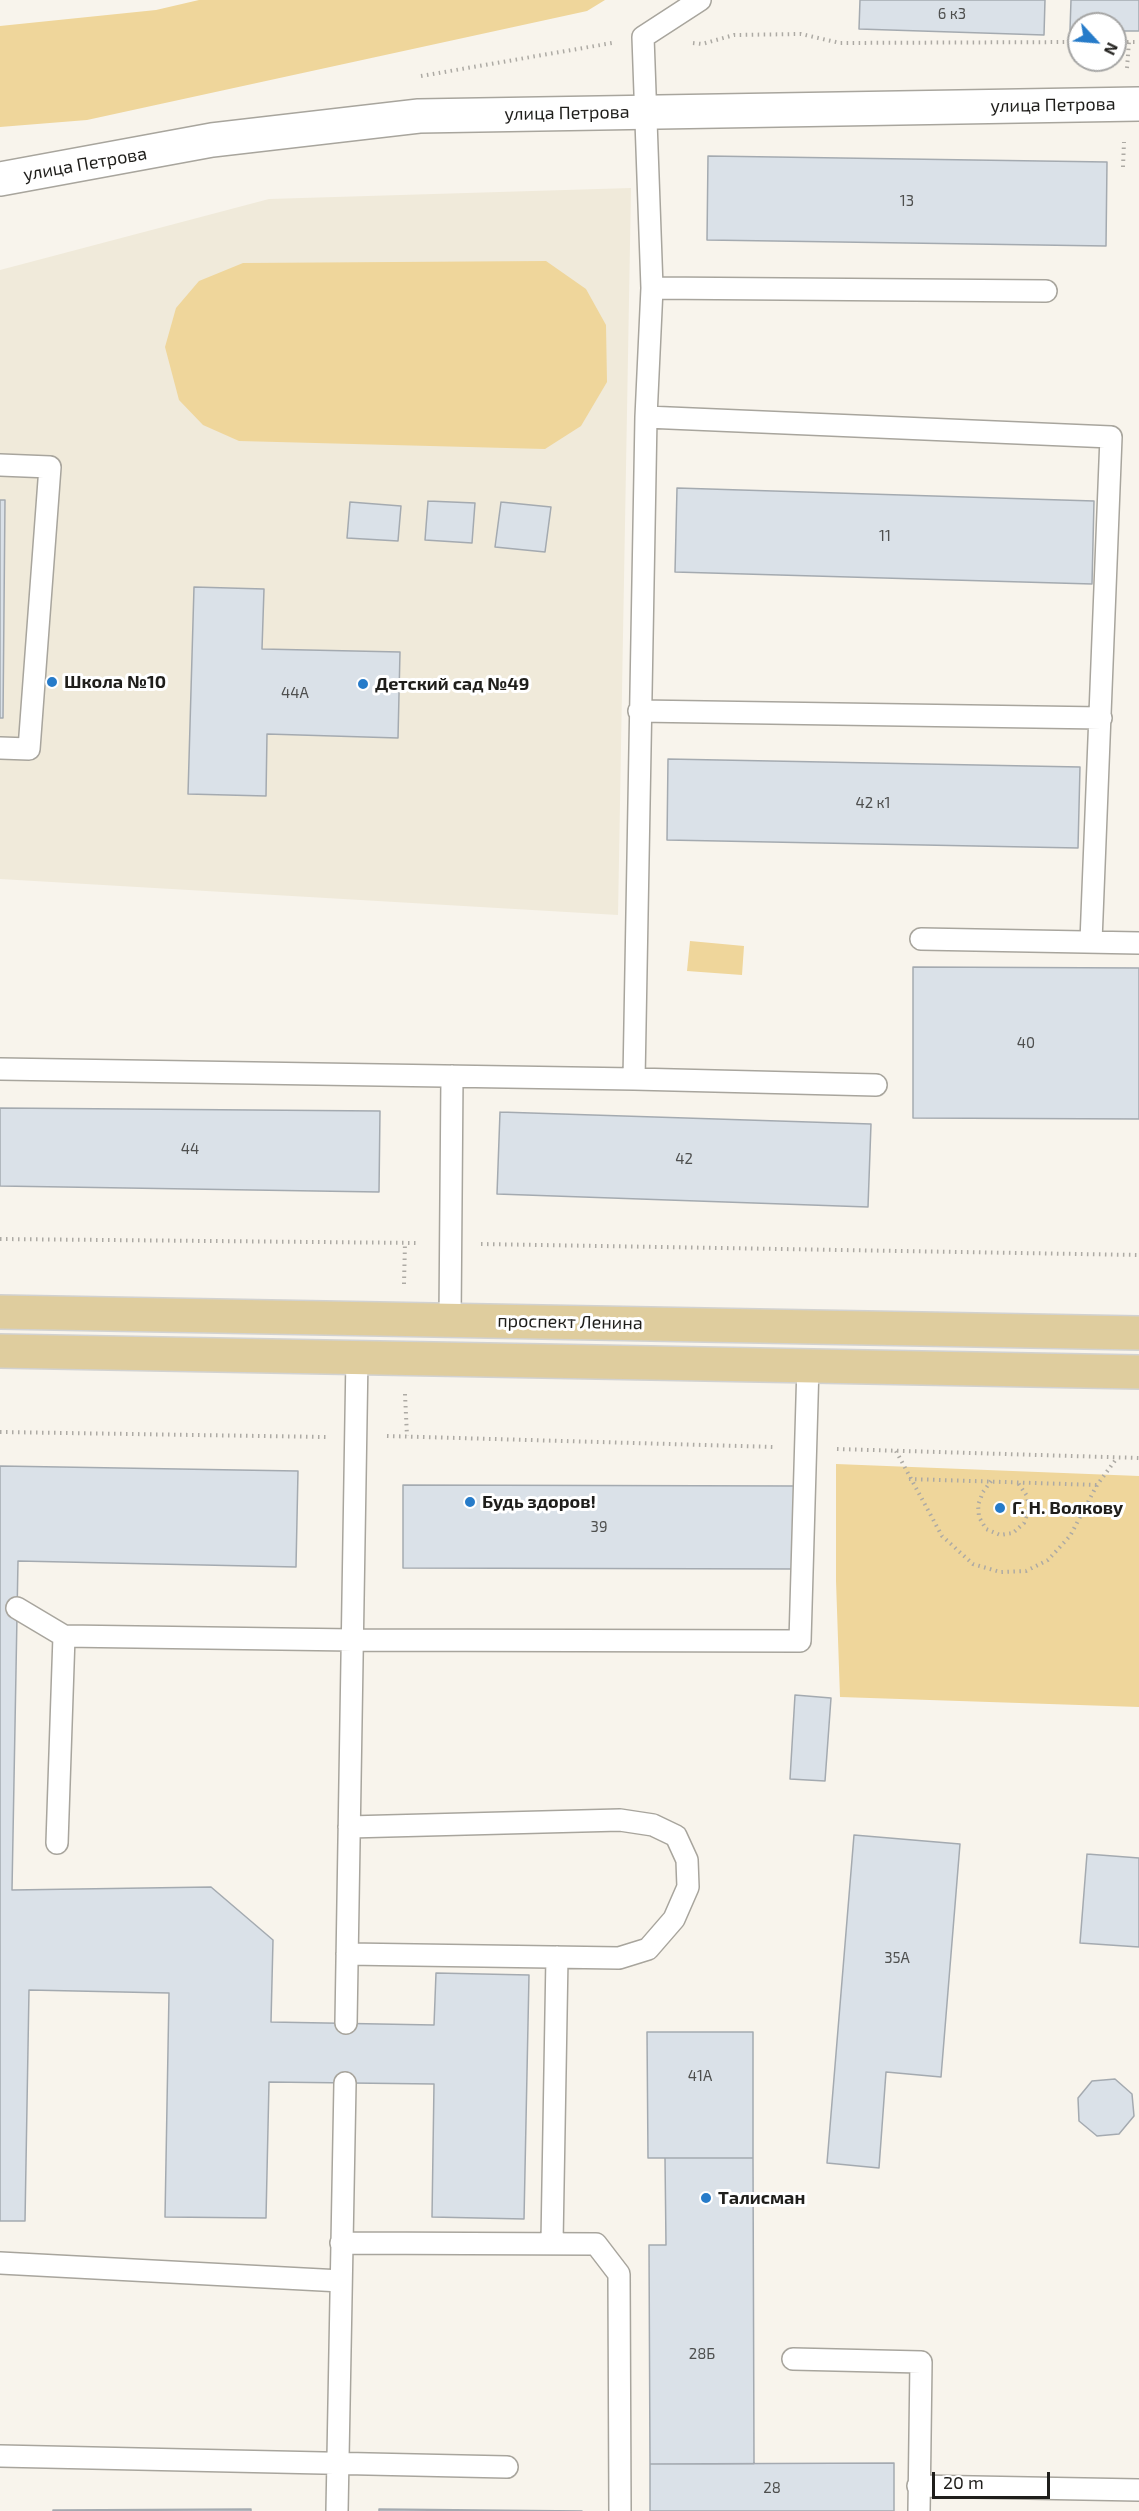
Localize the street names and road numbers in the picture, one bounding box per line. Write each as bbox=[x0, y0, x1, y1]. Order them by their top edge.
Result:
street label: улица Петрова bbox=[990, 93, 1116, 117]
street label: улица Петрова bbox=[504, 101, 630, 125]
street label: улица Петрова bbox=[21, 142, 149, 186]
street label: проспект Ленина bbox=[497, 1310, 643, 1334]

